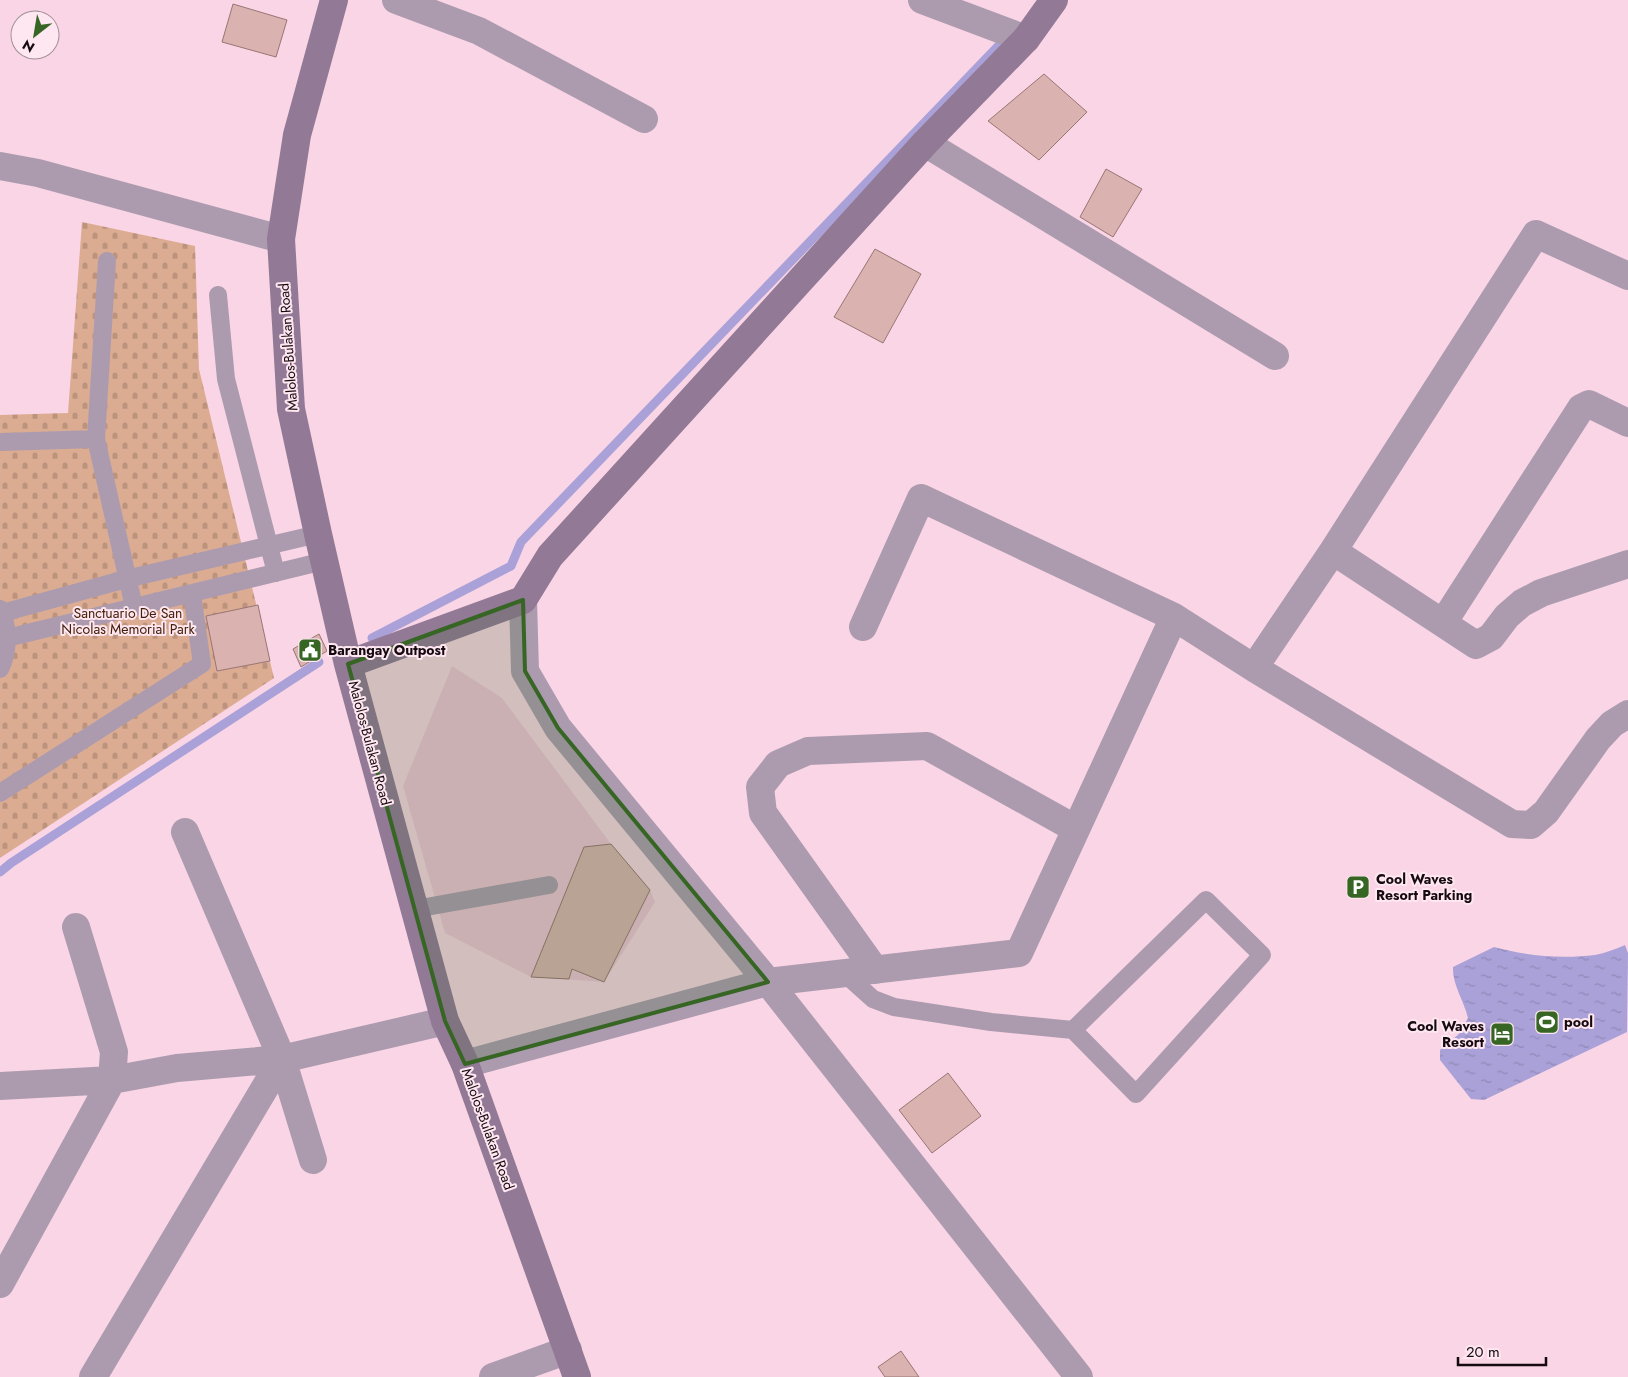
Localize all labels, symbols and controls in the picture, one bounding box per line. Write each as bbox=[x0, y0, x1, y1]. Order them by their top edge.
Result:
north arrow bbox=[10, 10, 60, 60]
text: N bbox=[18, 35, 38, 58]
street label: Malolos-Bulakan Road bbox=[274, 282, 302, 412]
park label: Sanctuario De San Nicolas Memorial Park bbox=[61, 603, 195, 639]
public building icon: Barangay Outpost bbox=[297, 637, 323, 663]
place label: Barangay Outpost bbox=[328, 640, 446, 660]
street label: Malolos-Bulakan Road bbox=[344, 679, 396, 807]
place label: Cool Waves Resort Parking bbox=[1376, 869, 1472, 905]
parking icon: Cool Waves Resort Parking bbox=[1345, 874, 1371, 900]
sports icon: pool bbox=[1534, 1009, 1560, 1035]
place label: pool bbox=[1564, 1012, 1593, 1032]
place label: Cool Waves Resort bbox=[1407, 1016, 1485, 1052]
hotel icon: Cool Waves Resort bbox=[1489, 1021, 1515, 1047]
street label: Malolos-Bulakan Road bbox=[457, 1065, 519, 1193]
scale bar bbox=[1458, 1334, 1546, 1366]
text: 20 m bbox=[1466, 1341, 1500, 1363]

